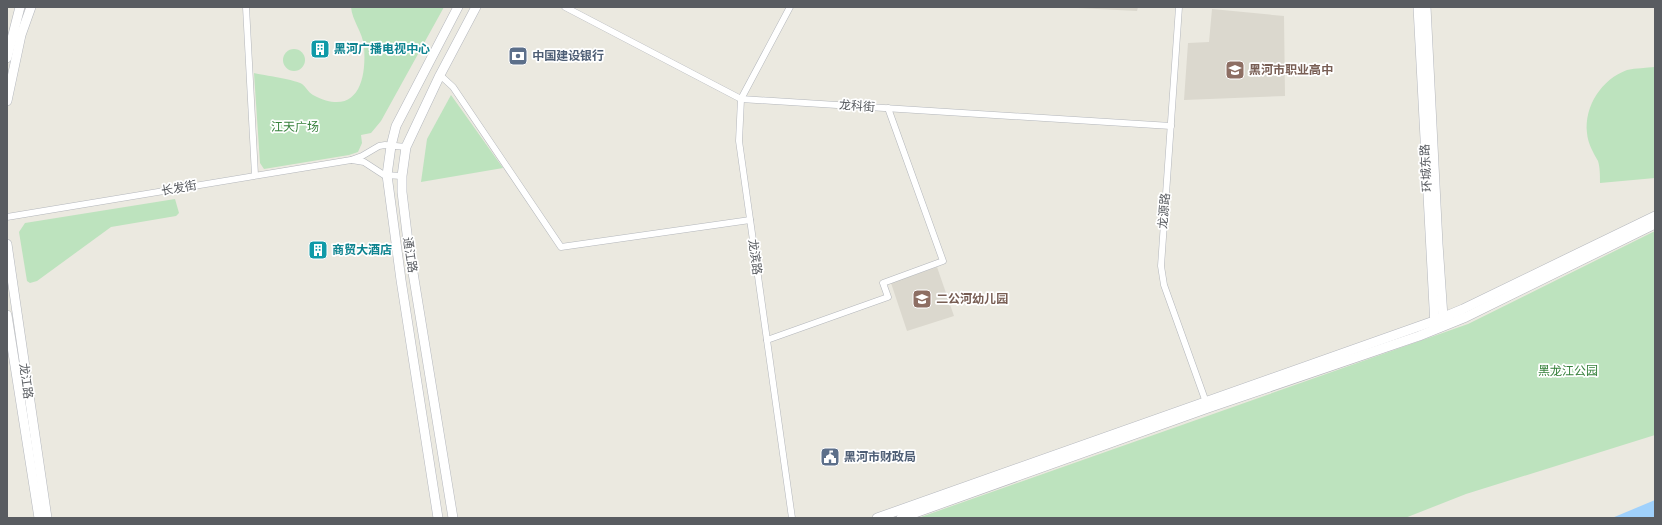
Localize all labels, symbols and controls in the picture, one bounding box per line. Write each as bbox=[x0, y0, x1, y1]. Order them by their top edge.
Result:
building icon: 黑河广播电视中心 bbox=[309, 38, 331, 60]
place label: 黑河广播电视中心 bbox=[334, 42, 430, 58]
bank icon: 中国建设银行 bbox=[507, 45, 529, 67]
place label: 中国建设银行 bbox=[532, 49, 604, 65]
school or university icon: 黑河市职业高中 bbox=[1224, 59, 1246, 81]
place label: 黑河市职业高中 bbox=[1249, 63, 1333, 79]
street label: 龙科街 bbox=[838, 98, 875, 116]
park label: 江天广场 bbox=[271, 120, 319, 136]
street label: 环城东路 bbox=[1418, 144, 1436, 192]
street label: 长发街 bbox=[160, 178, 198, 200]
street label: 龙源路 bbox=[1155, 192, 1175, 230]
street label: 通江路 bbox=[398, 236, 420, 274]
street label: 龙滨路 bbox=[744, 238, 764, 276]
building icon: 商贸大酒店 bbox=[307, 239, 329, 261]
place label: 商贸大酒店 bbox=[332, 243, 392, 259]
school or university icon: 二公河幼儿园 bbox=[911, 288, 933, 310]
place label: 二公河幼儿园 bbox=[936, 292, 1008, 308]
street label: 龙江路 bbox=[15, 362, 35, 400]
park label: 黑龙江公园 bbox=[1538, 364, 1598, 380]
public building icon: 黑河市财政局 bbox=[819, 446, 841, 468]
place label: 黑河市财政局 bbox=[844, 450, 916, 466]

